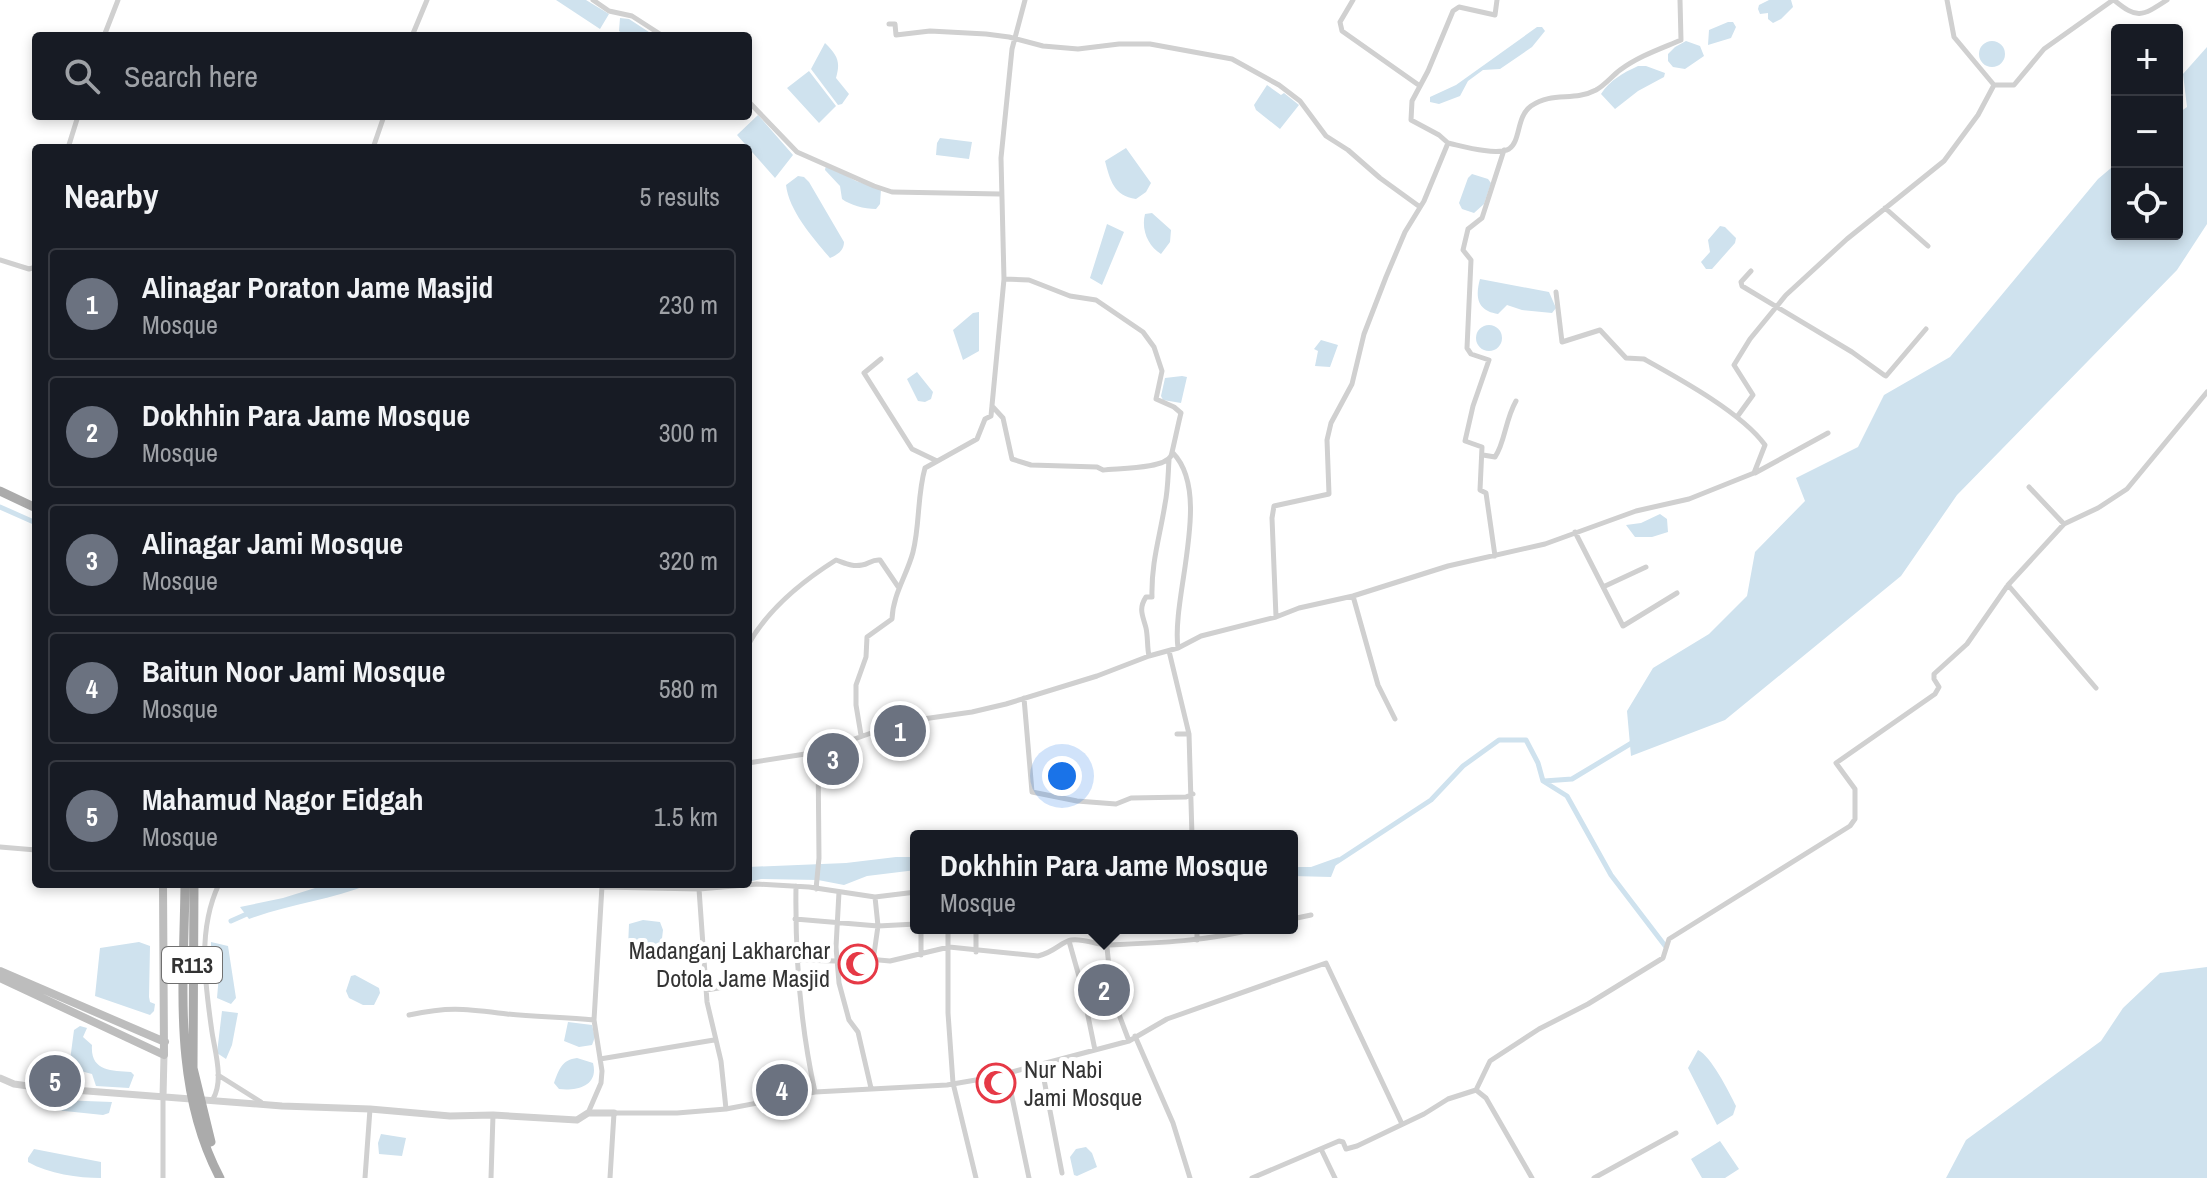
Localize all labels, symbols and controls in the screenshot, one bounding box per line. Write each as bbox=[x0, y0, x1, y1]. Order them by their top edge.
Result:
map controls bbox=[2111, 24, 2183, 240]
button: + bbox=[2111, 24, 2183, 96]
search box bbox=[32, 32, 752, 120]
icon: search bbox=[60, 54, 104, 98]
text: Search here bbox=[124, 56, 258, 96]
button: − bbox=[2111, 96, 2183, 168]
button: locate bbox=[2111, 168, 2183, 240]
text: Nearby bbox=[64, 173, 159, 219]
text: 5 results bbox=[639, 179, 720, 214]
text: Alinagar Poraton Jame Masjid bbox=[142, 267, 493, 307]
text: 1 bbox=[86, 287, 98, 322]
text: 230 m bbox=[659, 287, 718, 322]
text: Mosque bbox=[142, 307, 218, 342]
text: Dokhhin Para Jame Mosque bbox=[142, 395, 470, 435]
text: 2 bbox=[86, 415, 98, 450]
text: 300 m bbox=[659, 415, 718, 450]
text: Mosque bbox=[142, 435, 218, 470]
text: Alinagar Jami Mosque bbox=[142, 523, 403, 563]
text: 3 bbox=[86, 543, 98, 578]
text: 320 m bbox=[659, 543, 718, 578]
text: Mosque bbox=[142, 563, 218, 598]
text: Baitun Noor Jami Mosque bbox=[142, 651, 445, 691]
text: 4 bbox=[86, 671, 98, 706]
text: 580 m bbox=[659, 671, 718, 706]
text: Mosque bbox=[142, 691, 218, 726]
pin: 1 bbox=[874, 701, 926, 761]
pin: 3 bbox=[807, 729, 859, 789]
your location bbox=[1042, 756, 1082, 796]
text: Mahamud Nagor Eidgah bbox=[142, 779, 424, 819]
text: 5 bbox=[86, 799, 98, 834]
text: 1.5 km bbox=[654, 799, 718, 834]
text: Mosque bbox=[142, 819, 218, 854]
popup bbox=[910, 830, 1298, 934]
text: Dokhhin Para Jame Mosque bbox=[940, 845, 1268, 885]
text: Mosque bbox=[940, 885, 1016, 920]
place label: Madanganj Lakharchar Dotola Jame Masjid bbox=[629, 934, 830, 994]
mosque icon: Madanganj Lakharchar Dotola Jame Masjid bbox=[837, 943, 879, 985]
road number: R113 bbox=[162, 947, 222, 983]
pin: 2 bbox=[1078, 960, 1130, 1020]
pin: 5 bbox=[29, 1051, 81, 1111]
place label: Nur Nabi Jami Mosque bbox=[1024, 1053, 1142, 1113]
pin: 4 bbox=[756, 1060, 808, 1120]
mosque icon: Nur Nabi Jami Mosque bbox=[975, 1062, 1017, 1104]

